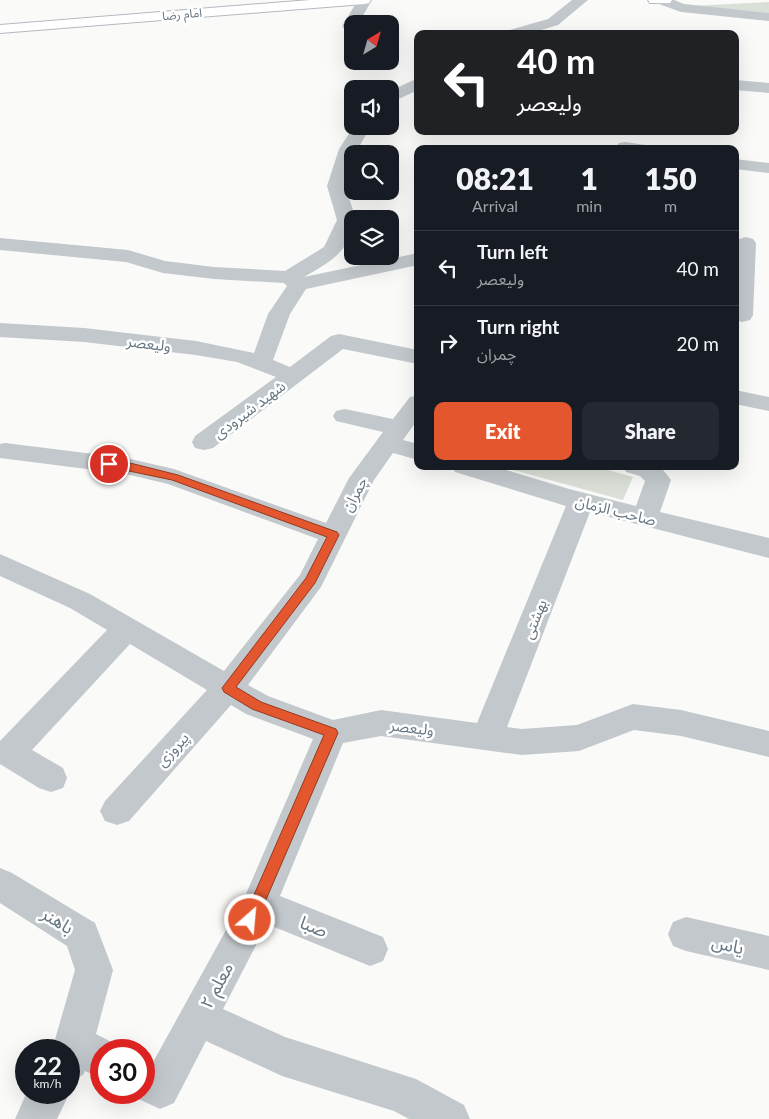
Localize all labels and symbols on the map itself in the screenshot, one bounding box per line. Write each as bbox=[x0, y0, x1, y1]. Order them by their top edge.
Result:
street label: امام رضا bbox=[161, 5, 203, 25]
north arrow bbox=[344, 15, 399, 70]
street label: ولیعصر bbox=[125, 331, 172, 356]
street label: شهید شیرودی bbox=[210, 376, 289, 443]
pin bbox=[88, 443, 130, 485]
street label: چمران bbox=[337, 473, 372, 515]
street label: صاحب الزمان bbox=[574, 491, 658, 530]
street label: بهشتی bbox=[518, 597, 551, 642]
street label: ولیعصر bbox=[388, 715, 435, 740]
street label: پیروزی bbox=[152, 728, 194, 771]
position arrow bbox=[223, 893, 275, 945]
street label: باهنر bbox=[36, 901, 78, 939]
street label: صبا bbox=[297, 911, 331, 941]
street label: یاس bbox=[710, 930, 746, 959]
street label: معلم ۲ bbox=[195, 958, 240, 1013]
speed limit sign: 30 bbox=[90, 1039, 155, 1104]

